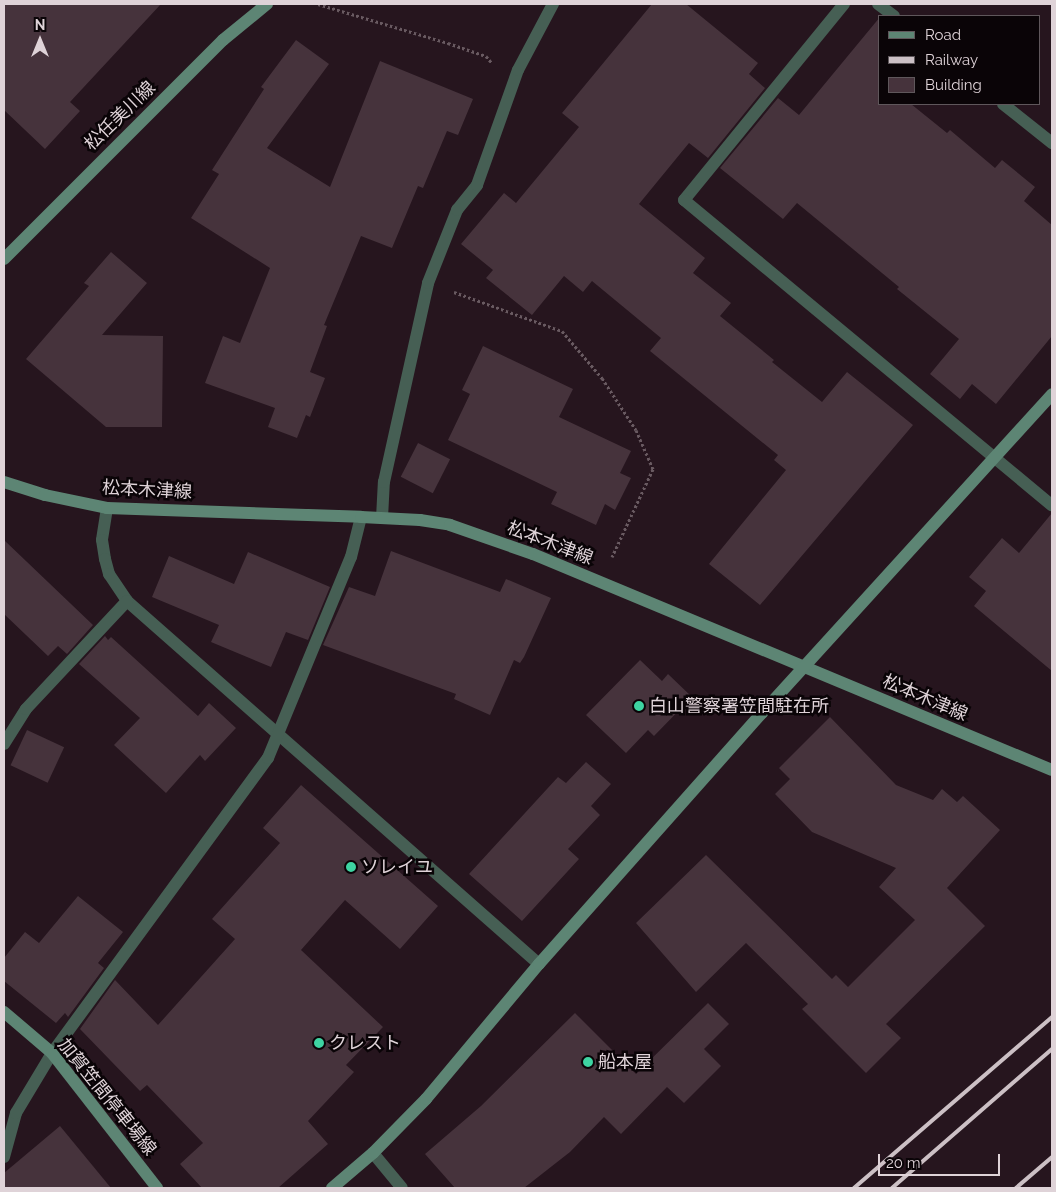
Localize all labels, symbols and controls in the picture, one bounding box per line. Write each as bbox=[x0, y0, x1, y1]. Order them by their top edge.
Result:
north arrow bbox=[15, 15, 65, 65]
legend bbox=[878, 15, 1041, 105]
text: N bbox=[35, 17, 45, 33]
text: Road bbox=[925, 26, 961, 44]
text: Railway bbox=[925, 51, 978, 69]
text: Building bbox=[925, 76, 982, 94]
street label: 松任美川線 bbox=[80, 77, 160, 155]
street label: 松本木津線 bbox=[101, 477, 193, 503]
street label: 松本木津線 bbox=[504, 517, 596, 569]
street label: 松本木津線 bbox=[879, 670, 971, 726]
place label: 白山警察署笠間駐在所 bbox=[649, 695, 829, 717]
marker: 白山警察署笠間駐在所 bbox=[633, 700, 645, 712]
place label: ソレイユ bbox=[361, 856, 433, 878]
marker: ソレイユ bbox=[345, 861, 357, 873]
place label: クレスト bbox=[329, 1032, 401, 1054]
street label: 加賀笠間停車場線 bbox=[53, 1034, 161, 1160]
marker: クレスト bbox=[313, 1037, 325, 1049]
place label: 船本屋 bbox=[598, 1051, 652, 1073]
marker: 船本屋 bbox=[582, 1056, 594, 1068]
scale bar bbox=[881, 1144, 1004, 1176]
text: 20 m bbox=[886, 1154, 921, 1172]

